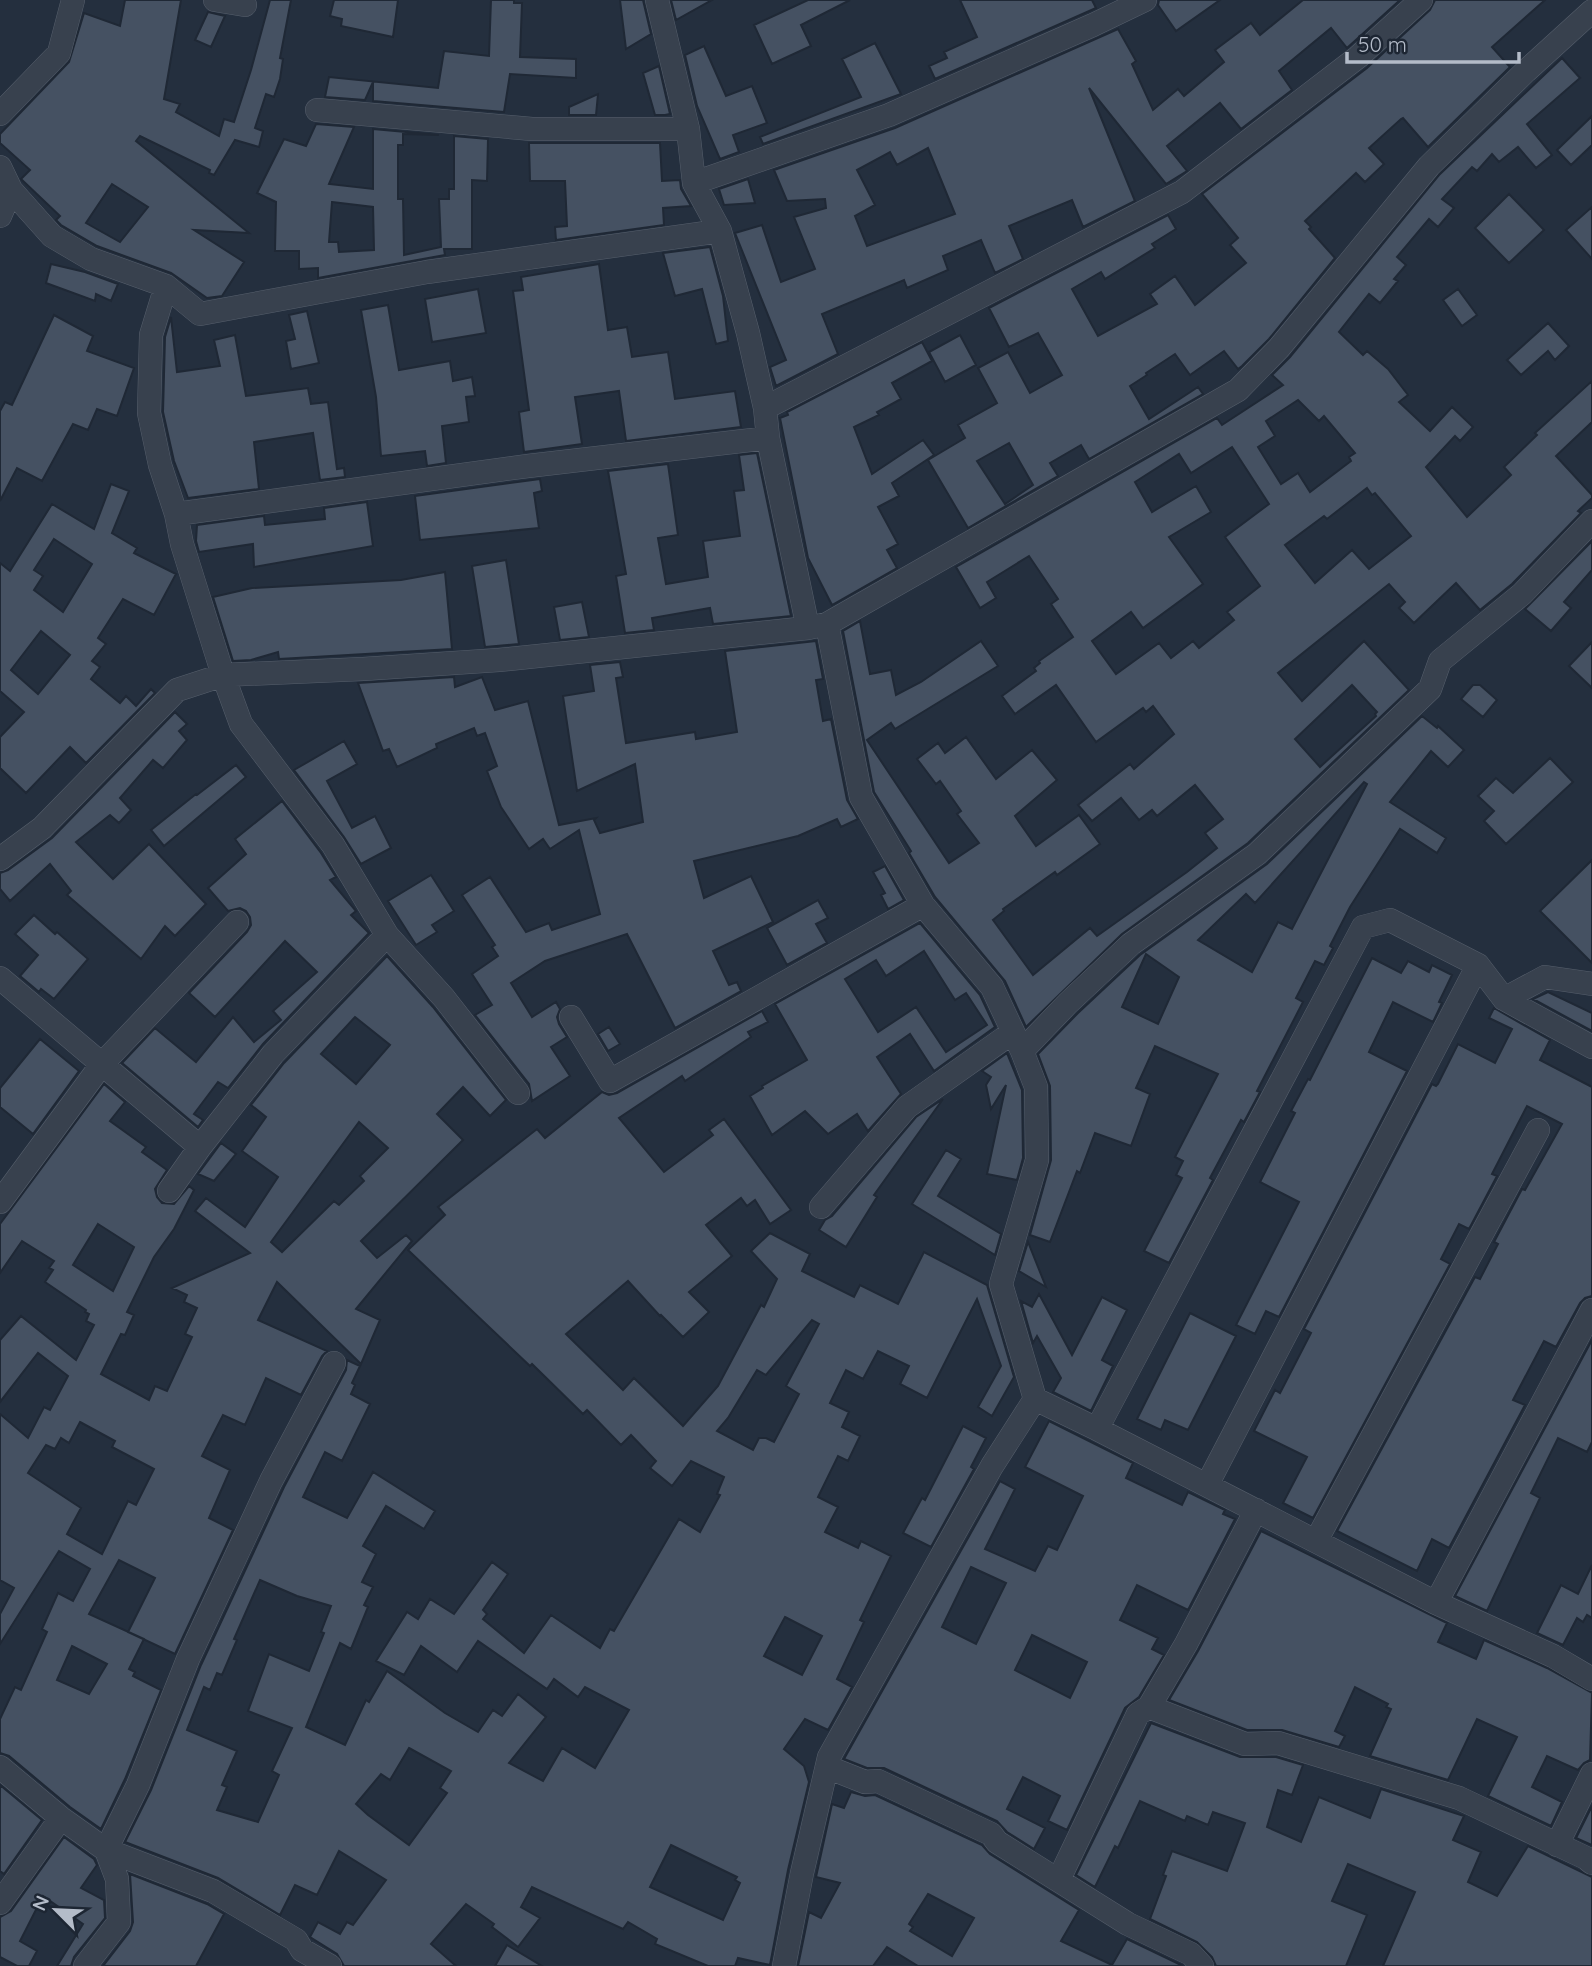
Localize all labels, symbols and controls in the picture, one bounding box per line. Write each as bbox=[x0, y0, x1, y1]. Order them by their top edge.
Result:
scale bar bbox=[1347, 21, 1518, 65]
text: 50 m bbox=[1358, 31, 1407, 57]
north arrow bbox=[21, 1875, 91, 1945]
text: N bbox=[27, 1892, 54, 1914]

